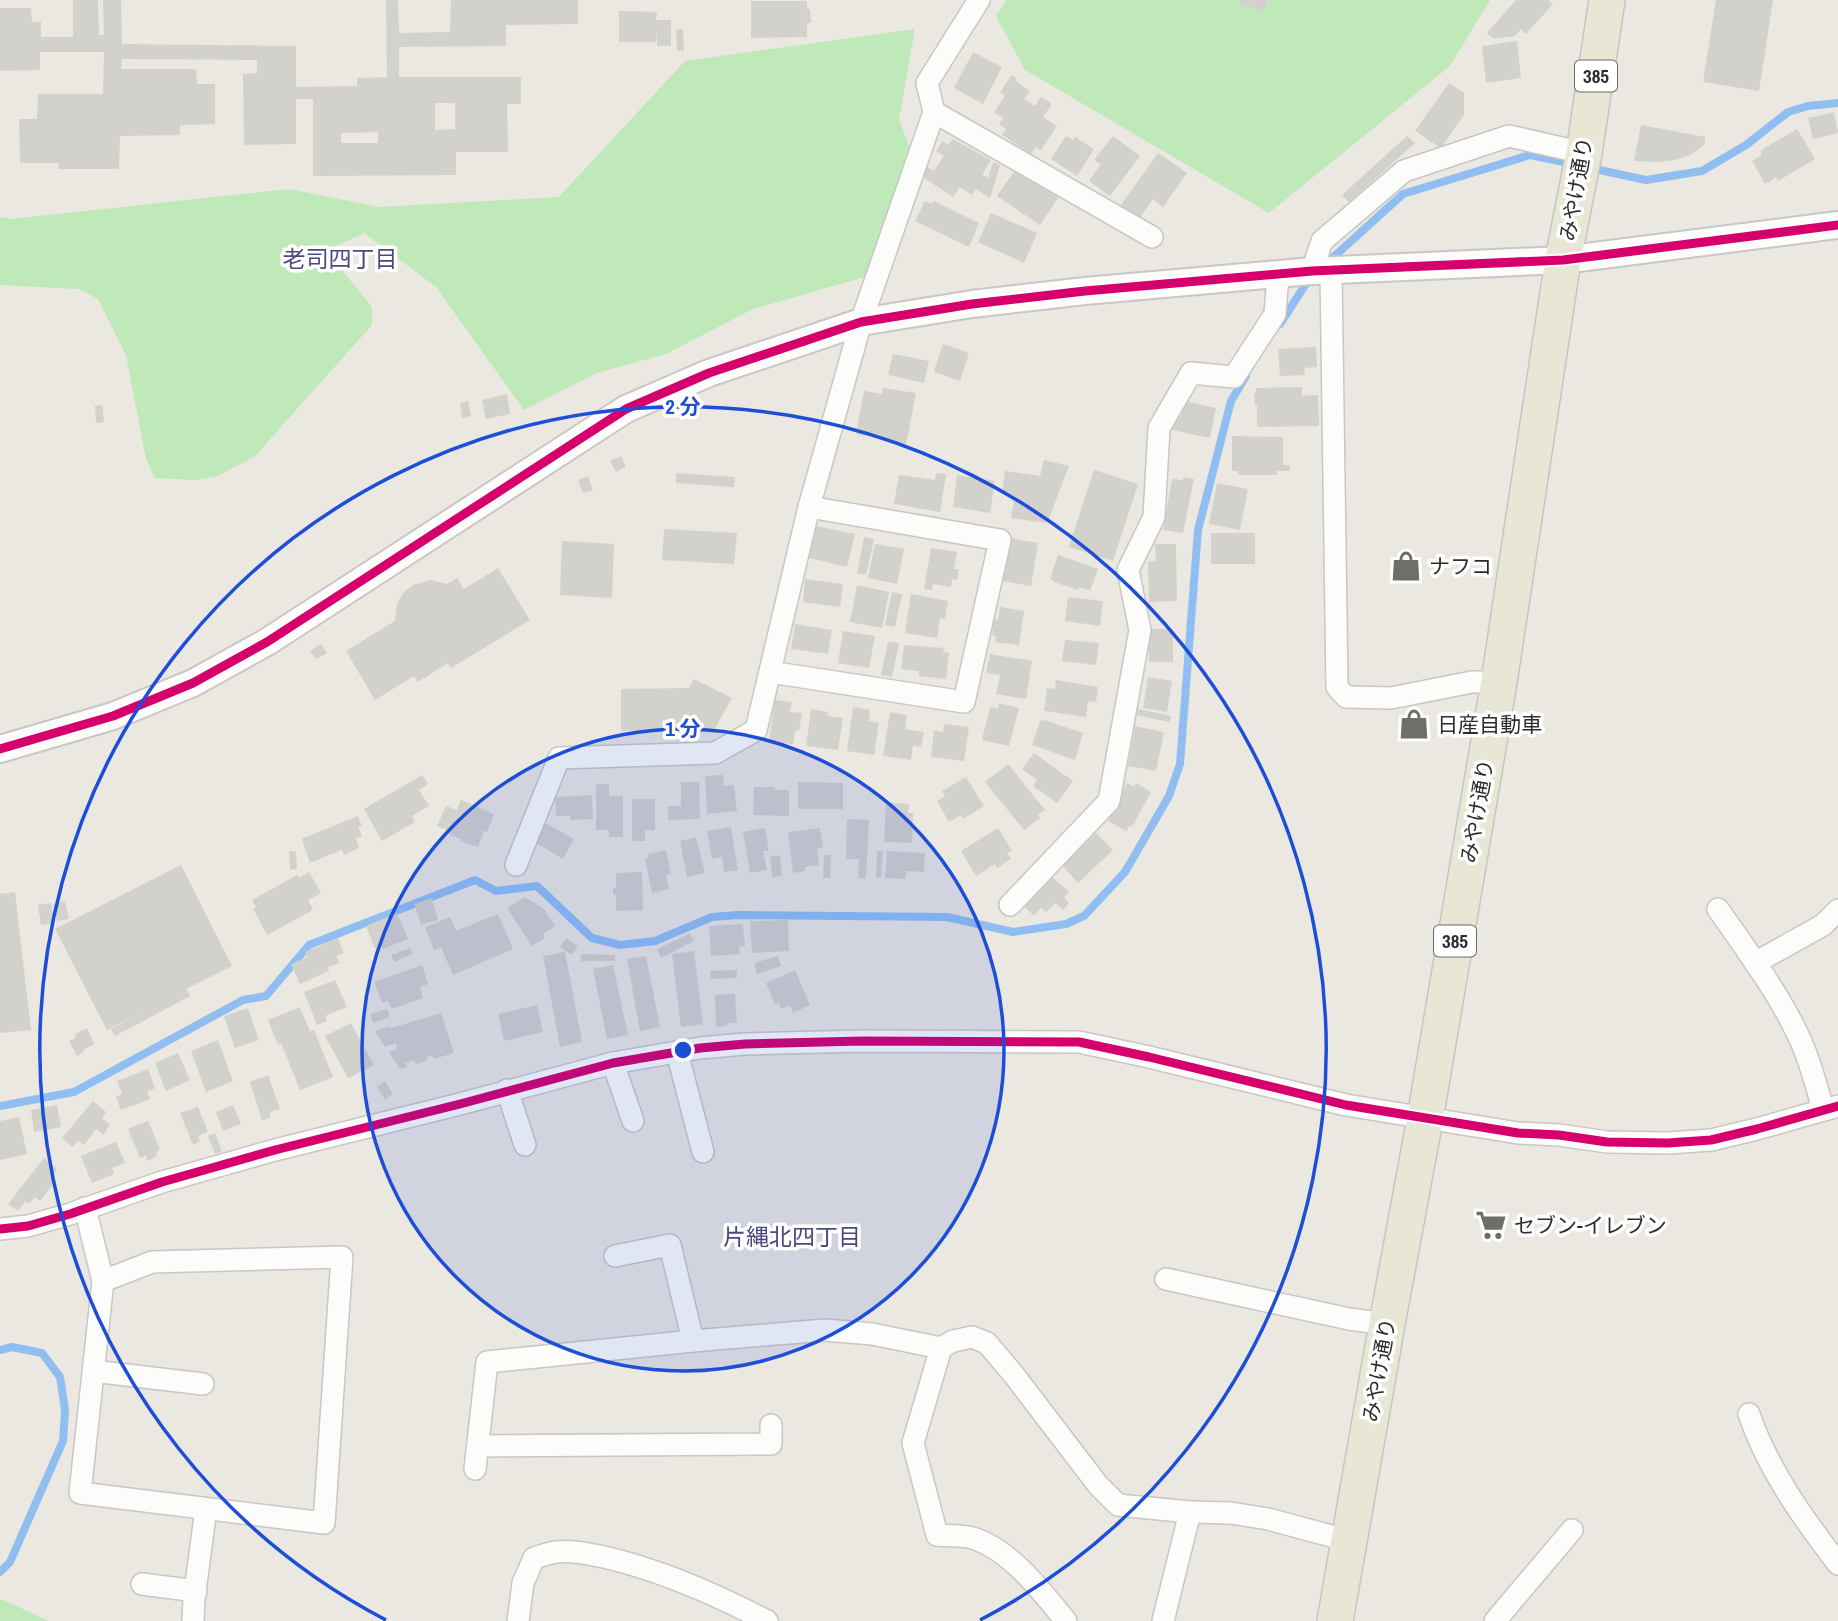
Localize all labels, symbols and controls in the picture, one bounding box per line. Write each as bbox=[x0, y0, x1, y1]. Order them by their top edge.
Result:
road number: 385 bbox=[1575, 60, 1617, 92]
street label: みやけ通り bbox=[1553, 135, 1599, 243]
district label: 老司四丁目 bbox=[283, 243, 398, 274]
text: 2 分 bbox=[665, 392, 701, 421]
shop icon: ナフコ bbox=[1389, 549, 1423, 583]
place label: ナフコ bbox=[1429, 552, 1492, 581]
shop icon: 日産自動車 bbox=[1397, 707, 1431, 741]
place label: 日産自動車 bbox=[1437, 710, 1542, 739]
text: 1 分 bbox=[665, 714, 701, 743]
street label: みやけ通り bbox=[1454, 757, 1500, 865]
road number: 385 bbox=[1434, 925, 1476, 956]
centre of rings bbox=[671, 1038, 695, 1062]
supermarket icon: セブン-イレブン bbox=[1474, 1208, 1508, 1242]
place label: セブン-イレブン bbox=[1514, 1211, 1667, 1240]
district label: 片縄北四丁目 bbox=[723, 1221, 861, 1252]
street label: みやけ通り bbox=[1356, 1316, 1402, 1424]

